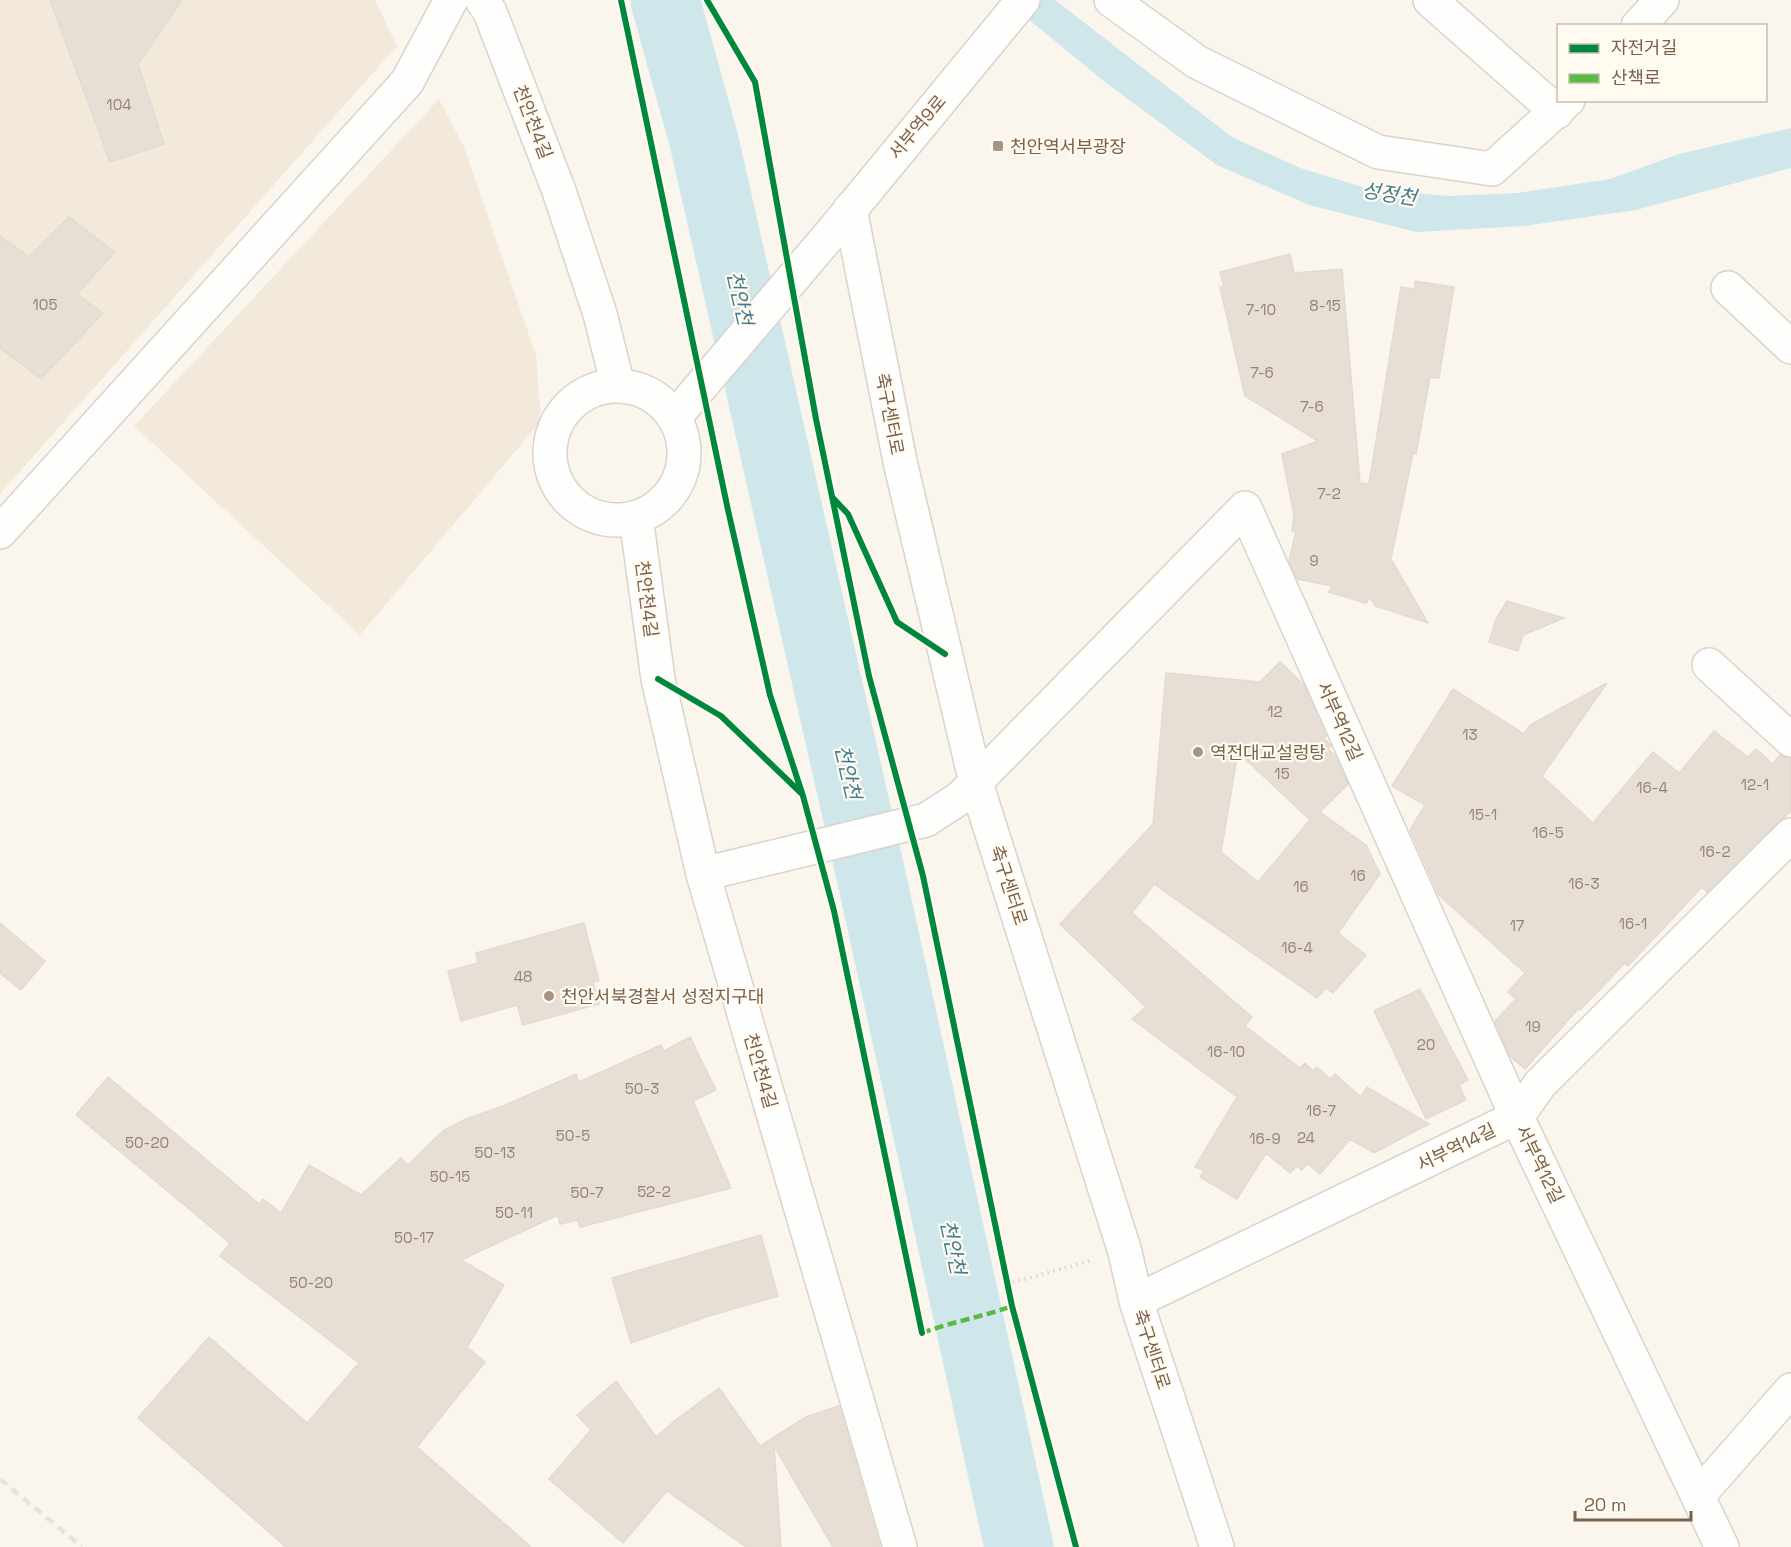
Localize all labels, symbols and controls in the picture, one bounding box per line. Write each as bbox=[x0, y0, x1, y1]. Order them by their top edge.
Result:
legend bbox=[1557, 24, 1767, 102]
text: 자전거길 bbox=[1611, 36, 1677, 59]
text: 산책로 bbox=[1611, 66, 1661, 89]
street label: 천안천4길 bbox=[508, 82, 558, 162]
street label: 서부역9로 bbox=[883, 90, 951, 164]
house number: 104 bbox=[106, 95, 132, 114]
place label: 천안역서부광장 bbox=[1010, 135, 1126, 158]
marker: 천안역서부광장 bbox=[991, 139, 1005, 153]
water label: 성정천 bbox=[1360, 177, 1421, 212]
water label: 천안천 bbox=[721, 268, 759, 330]
house number: 105 bbox=[33, 295, 57, 314]
house number: 8-15 bbox=[1309, 296, 1341, 315]
house number: 7-10 bbox=[1246, 300, 1276, 319]
house number: 7-6 bbox=[1250, 363, 1274, 382]
street label: 축구센터로 bbox=[871, 371, 909, 457]
house number: 7-6 bbox=[1300, 397, 1324, 416]
house number: 7-2 bbox=[1317, 484, 1341, 503]
house number: 9 bbox=[1309, 551, 1319, 570]
street label: 천안천4길 bbox=[631, 559, 663, 639]
street label: 서부역12길 bbox=[1312, 678, 1368, 764]
house number: 12 bbox=[1267, 702, 1283, 721]
house number: 13 bbox=[1462, 725, 1478, 744]
place label: 역전대교설렁탕 bbox=[1210, 741, 1326, 764]
water label: 천안천 bbox=[829, 742, 867, 804]
marker: 역전대교설렁탕 bbox=[1191, 745, 1205, 759]
house number: 15 bbox=[1274, 764, 1290, 783]
house number: 12-1 bbox=[1741, 775, 1769, 794]
house number: 16-4 bbox=[1636, 778, 1668, 797]
house number: 15-1 bbox=[1469, 805, 1497, 824]
house number: 16-5 bbox=[1532, 823, 1564, 842]
street label: 축구센터로 bbox=[985, 842, 1033, 928]
house number: 16-2 bbox=[1699, 842, 1731, 861]
house number: 16 bbox=[1350, 866, 1366, 885]
house number: 16-3 bbox=[1568, 874, 1600, 893]
house number: 16 bbox=[1293, 877, 1309, 896]
house number: 16-1 bbox=[1619, 914, 1647, 933]
house number: 17 bbox=[1510, 916, 1524, 935]
house number: 16-4 bbox=[1281, 938, 1313, 957]
house number: 48 bbox=[514, 967, 532, 986]
place label: 천안서북경찰서 성정지구대 bbox=[561, 985, 764, 1008]
marker: 천안서북경찰서 성정지구대 bbox=[542, 989, 556, 1003]
house number: 19 bbox=[1525, 1017, 1541, 1036]
street label: 천안천4길 bbox=[739, 1031, 783, 1111]
house number: 20 bbox=[1417, 1035, 1435, 1054]
house number: 16-10 bbox=[1207, 1042, 1245, 1061]
house number: 50-3 bbox=[625, 1079, 659, 1098]
house number: 16-7 bbox=[1306, 1101, 1336, 1120]
street label: 서부역14길 bbox=[1413, 1118, 1499, 1176]
street label: 서부역12길 bbox=[1511, 1121, 1569, 1207]
house number: 50-5 bbox=[556, 1126, 590, 1145]
house number: 24 bbox=[1297, 1128, 1315, 1147]
house number: 16-9 bbox=[1249, 1129, 1281, 1148]
house number: 50-20 bbox=[125, 1133, 169, 1152]
house number: 50-13 bbox=[475, 1143, 515, 1162]
house number: 50-15 bbox=[430, 1167, 470, 1186]
house number: 52-2 bbox=[637, 1182, 671, 1201]
house number: 50-7 bbox=[570, 1183, 604, 1202]
house number: 50-11 bbox=[495, 1203, 533, 1222]
water label: 천안천 bbox=[935, 1217, 972, 1279]
house number: 50-17 bbox=[394, 1228, 434, 1247]
house number: 50-20 bbox=[289, 1273, 333, 1292]
street label: 축구센터로 bbox=[1128, 1306, 1176, 1392]
scale bar bbox=[1575, 1484, 1690, 1522]
text: 20 m bbox=[1584, 1493, 1627, 1516]

